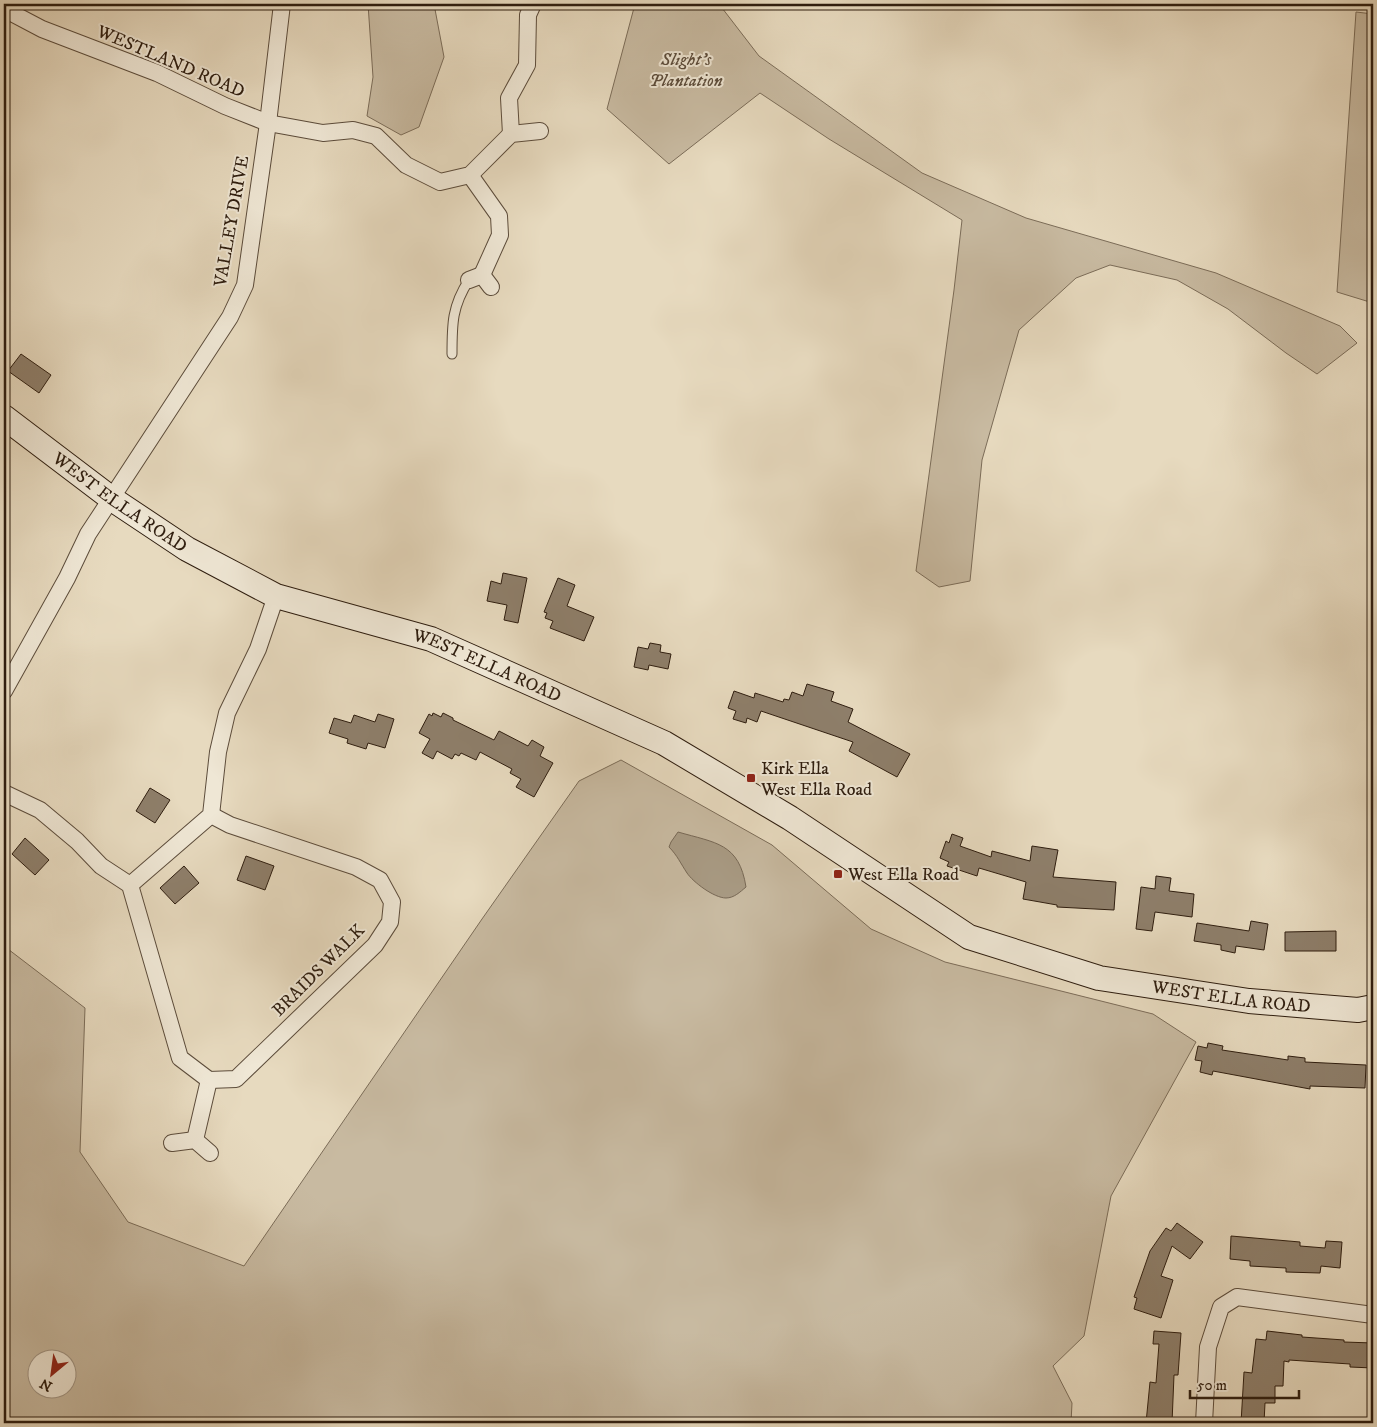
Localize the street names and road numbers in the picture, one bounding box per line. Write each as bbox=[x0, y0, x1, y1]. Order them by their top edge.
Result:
street label: WESTLAND ROAD bbox=[92, 20, 248, 103]
street label: VALLEY DRIVE bbox=[209, 154, 254, 289]
street label: WEST ELLA ROAD bbox=[47, 447, 191, 558]
street label: WEST ELLA ROAD bbox=[409, 624, 564, 708]
street label: BRAIDS WALK bbox=[268, 920, 370, 1022]
street label: WEST ELLA ROAD bbox=[1149, 976, 1311, 1018]

